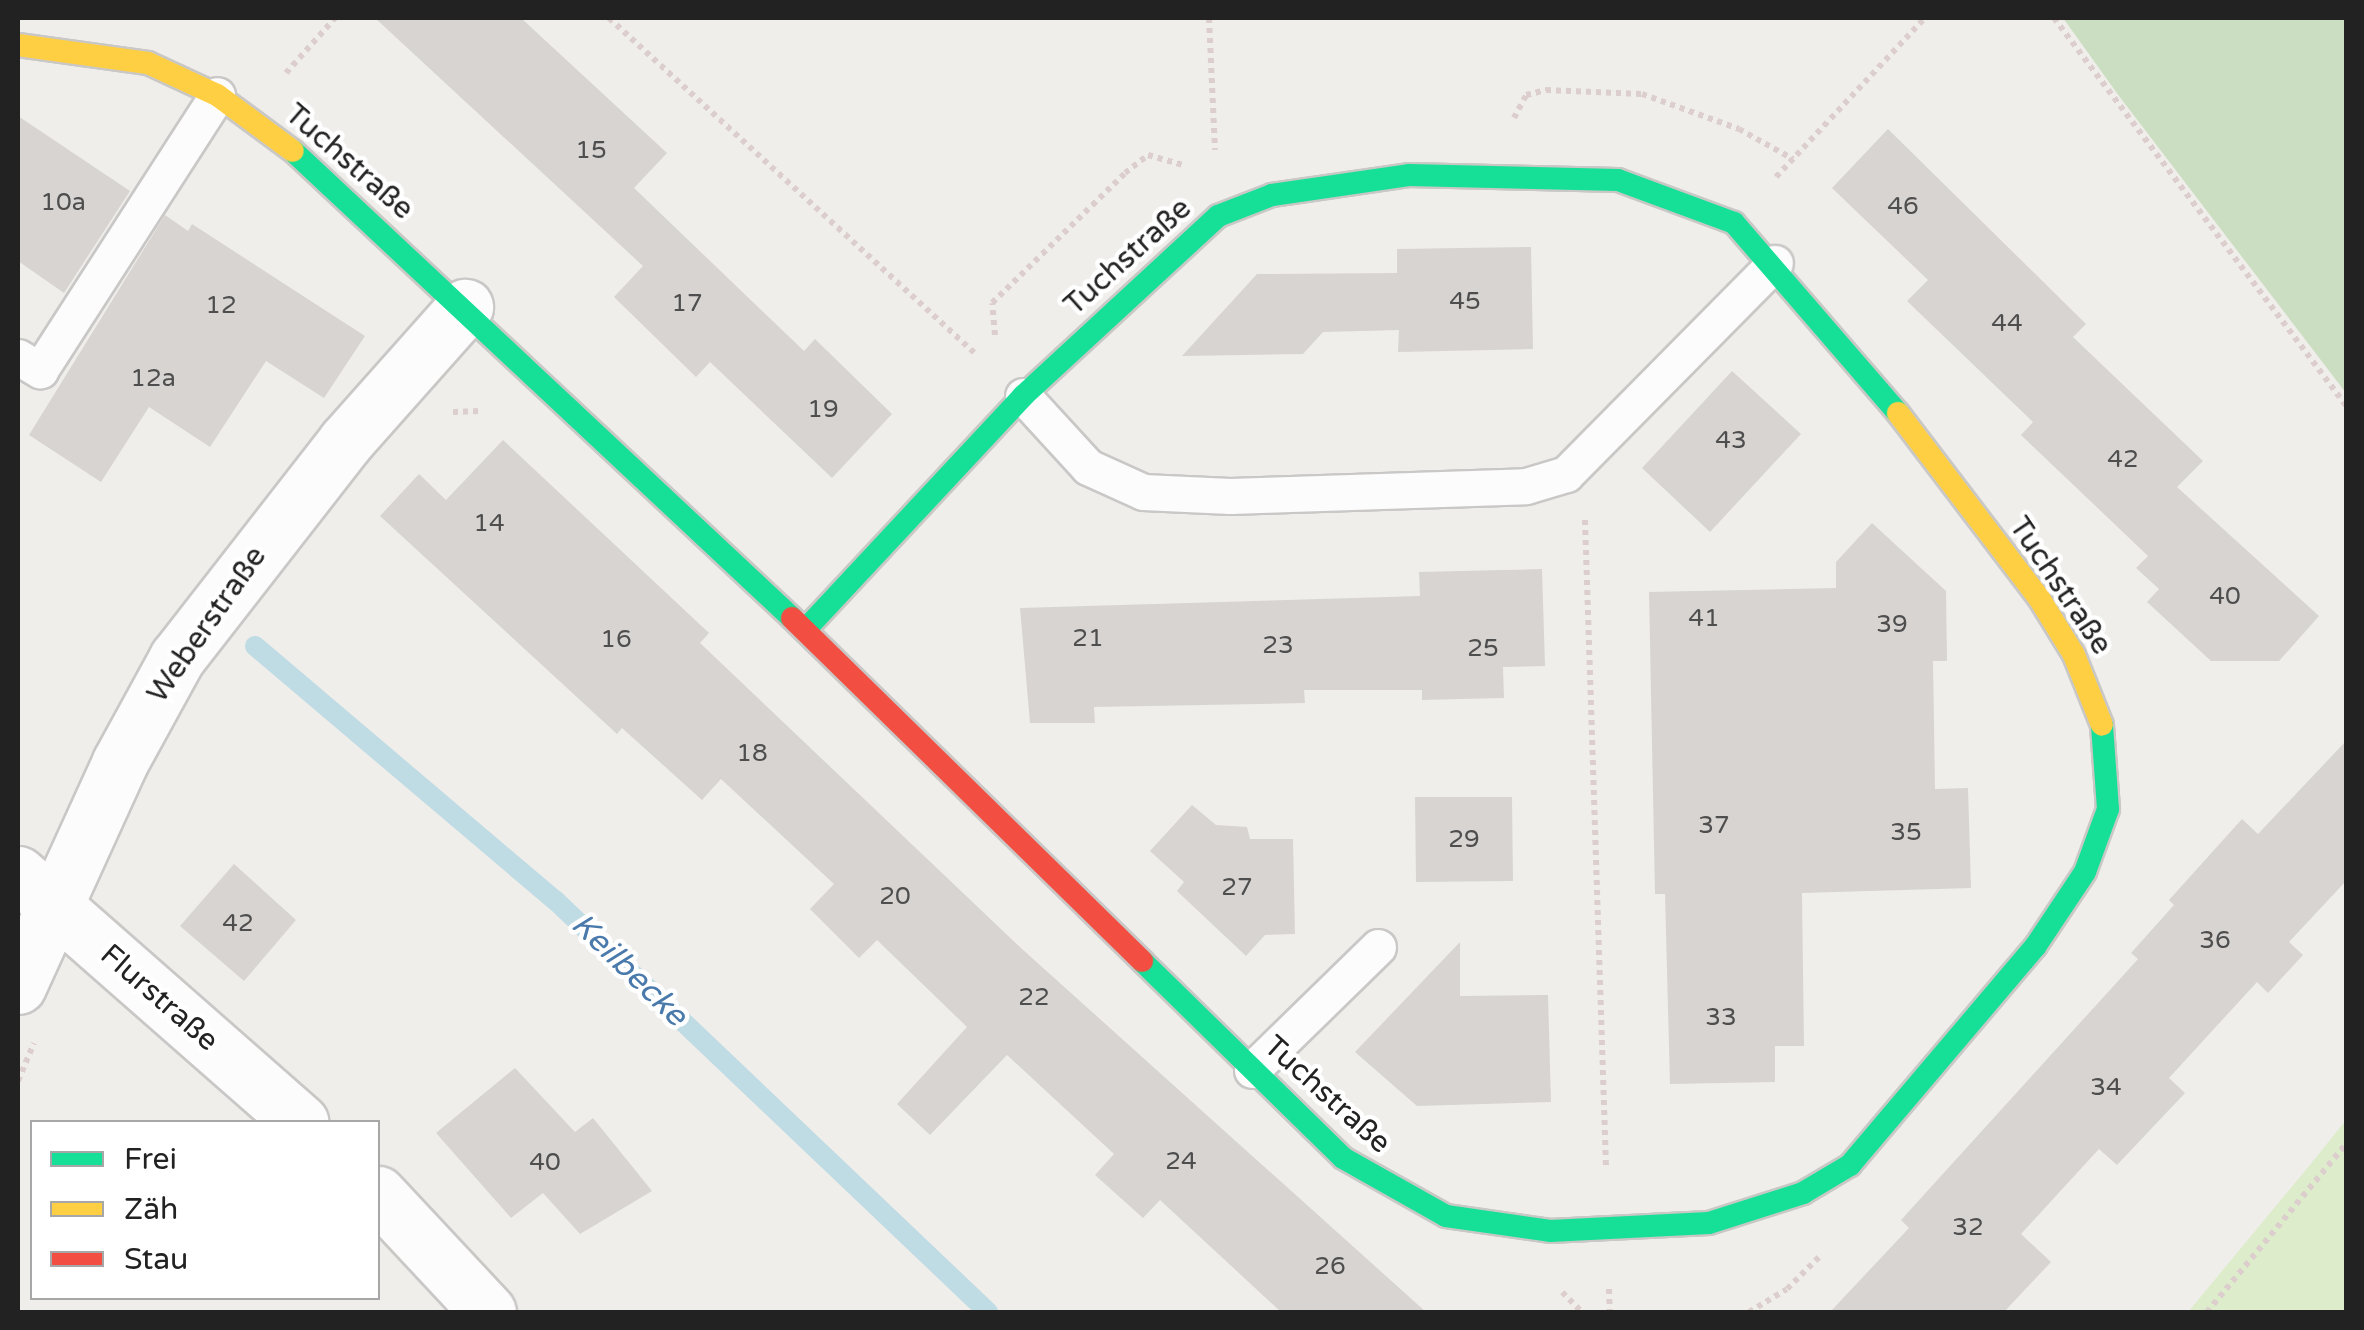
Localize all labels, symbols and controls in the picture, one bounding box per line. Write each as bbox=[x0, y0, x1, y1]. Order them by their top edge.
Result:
street label: Tuchstraße bbox=[277, 96, 421, 228]
house number: 15 bbox=[575, 135, 607, 165]
house number: 10a bbox=[40, 187, 86, 217]
street label: Tuchstraße bbox=[1057, 191, 1199, 323]
house number: 46 bbox=[1887, 191, 1919, 221]
house number: 45 bbox=[1449, 286, 1481, 316]
house number: 17 bbox=[671, 288, 703, 318]
house number: 12 bbox=[205, 290, 237, 320]
house number: 44 bbox=[1991, 308, 2023, 338]
house number: 12a bbox=[130, 363, 176, 393]
house number: 19 bbox=[807, 394, 839, 424]
house number: 43 bbox=[1715, 425, 1747, 455]
house number: 42 bbox=[2107, 444, 2139, 474]
house number: 14 bbox=[473, 508, 505, 538]
street label: Tuchstraße bbox=[2001, 510, 2119, 662]
street label: Weberstraße bbox=[140, 540, 274, 710]
house number: 40 bbox=[2209, 581, 2241, 611]
house number: 41 bbox=[1688, 603, 1720, 633]
house number: 39 bbox=[1876, 609, 1908, 639]
house number: 21 bbox=[1072, 623, 1104, 653]
house number: 16 bbox=[600, 624, 632, 654]
house number: 23 bbox=[1262, 630, 1294, 660]
house number: 25 bbox=[1467, 633, 1499, 663]
house number: 18 bbox=[736, 738, 768, 768]
house number: 37 bbox=[1698, 810, 1730, 840]
house number: 35 bbox=[1890, 817, 1922, 847]
house number: 29 bbox=[1448, 824, 1480, 854]
house number: 27 bbox=[1221, 872, 1253, 902]
house number: 20 bbox=[879, 881, 911, 911]
water label: Keilbecke bbox=[563, 905, 695, 1035]
house number: 42 bbox=[222, 908, 254, 938]
house number: 36 bbox=[2199, 925, 2231, 955]
street label: Flurstraße bbox=[93, 937, 225, 1059]
house number: 22 bbox=[1018, 982, 1050, 1012]
house number: 33 bbox=[1705, 1002, 1737, 1032]
street label: Tuchstraße bbox=[1256, 1029, 1398, 1161]
house number: 34 bbox=[2090, 1072, 2122, 1102]
legend bbox=[30, 1120, 380, 1300]
text: Frei bbox=[124, 1141, 177, 1178]
house number: 24 bbox=[1165, 1146, 1197, 1176]
house number: 40 bbox=[529, 1147, 561, 1177]
text: Zäh bbox=[124, 1191, 178, 1228]
house number: 32 bbox=[1952, 1212, 1984, 1242]
text: Stau bbox=[124, 1241, 188, 1278]
house number: 26 bbox=[1314, 1251, 1346, 1281]

